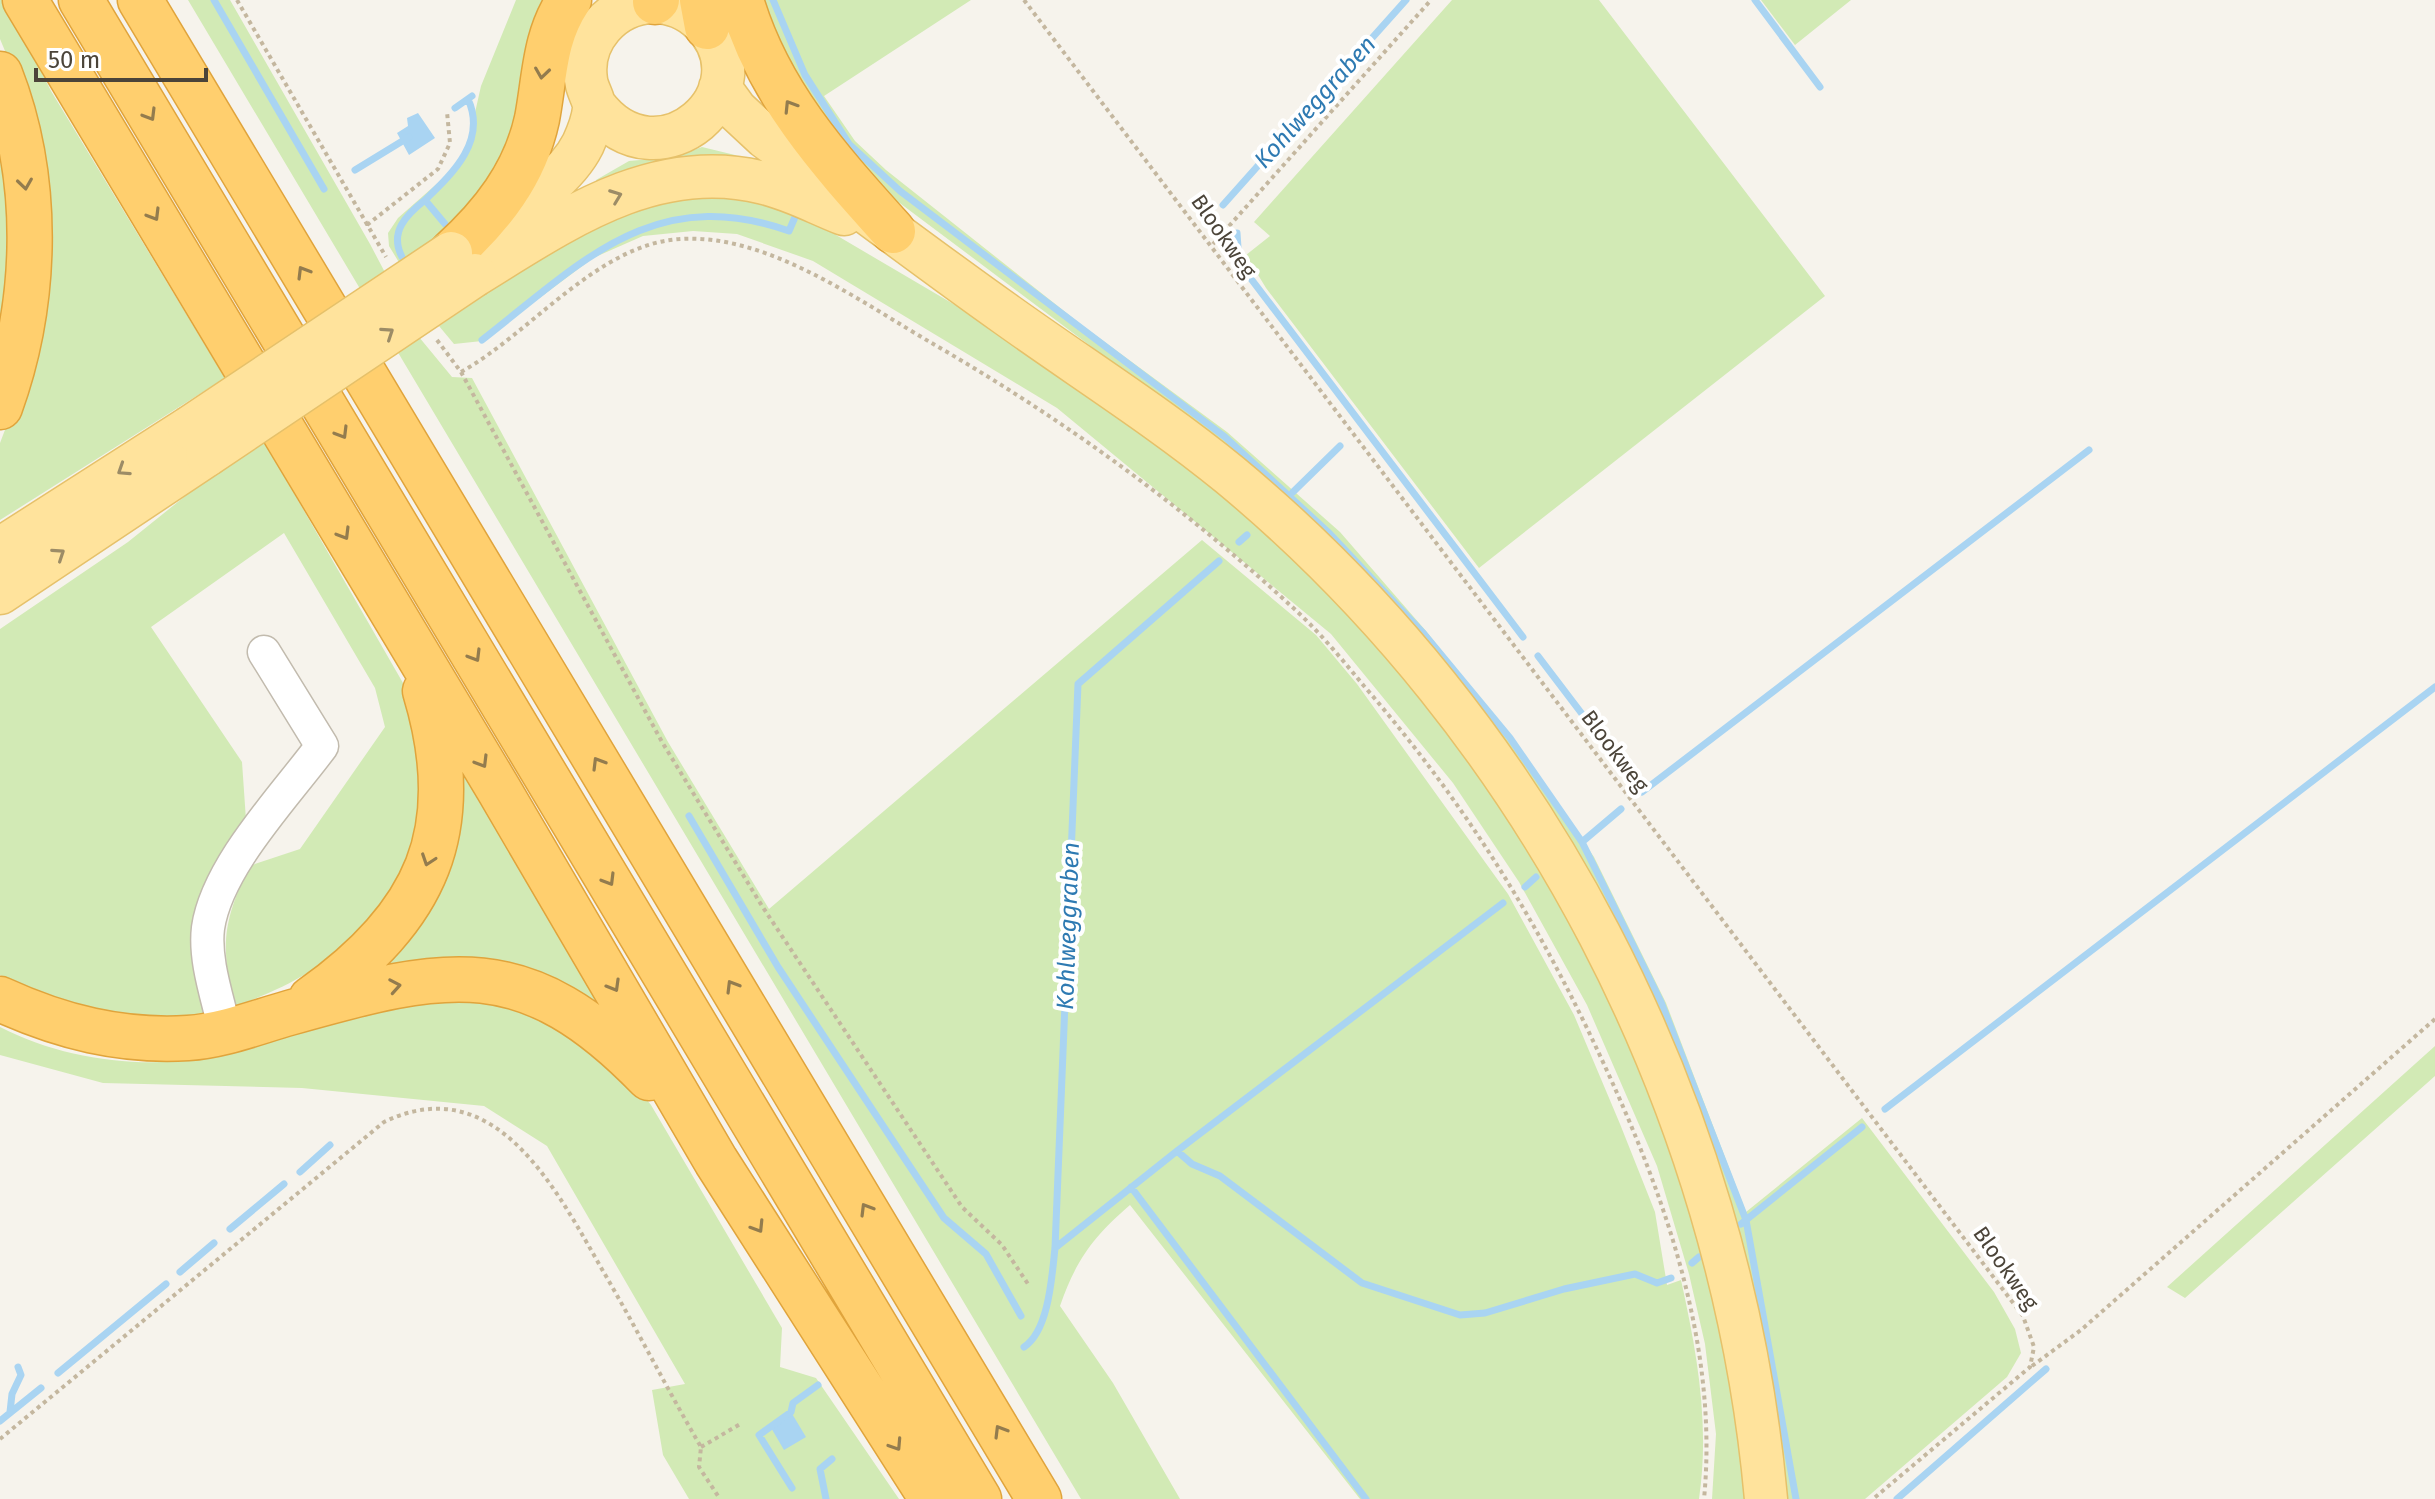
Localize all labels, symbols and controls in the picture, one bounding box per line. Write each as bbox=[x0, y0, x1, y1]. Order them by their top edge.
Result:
water label: Kohlweggraben bbox=[1248, 30, 1382, 174]
scale bar bbox=[36, 32, 206, 82]
text: 50 m bbox=[48, 46, 100, 74]
one-way arrow bbox=[534, 66, 551, 79]
one-way arrow bbox=[784, 101, 799, 115]
one-way arrow bbox=[140, 106, 156, 121]
one-way arrow bbox=[16, 177, 33, 191]
one-way arrow bbox=[608, 189, 622, 206]
street label: Blookweg bbox=[1185, 189, 1263, 283]
one-way arrow bbox=[144, 206, 160, 221]
one-way arrow bbox=[297, 266, 313, 281]
one-way arrow bbox=[379, 328, 393, 343]
one-way arrow bbox=[332, 424, 348, 439]
one-way arrow bbox=[118, 460, 132, 475]
one-way arrow bbox=[334, 525, 350, 540]
one-way arrow bbox=[50, 549, 64, 564]
one-way arrow bbox=[466, 648, 481, 662]
street label: Blookweg bbox=[1575, 705, 1655, 798]
one-way arrow bbox=[472, 753, 488, 768]
one-way arrow bbox=[592, 757, 607, 772]
water label: Kohlweggraben bbox=[1051, 842, 1085, 1010]
one-way arrow bbox=[422, 852, 438, 866]
one-way arrow bbox=[599, 871, 615, 886]
one-way arrow bbox=[604, 977, 620, 992]
one-way arrow bbox=[388, 979, 402, 996]
one-way arrow bbox=[726, 980, 742, 995]
one-way arrow bbox=[860, 1203, 876, 1218]
one-way arrow bbox=[748, 1218, 763, 1233]
street label: Blookweg bbox=[1967, 1221, 2045, 1315]
one-way arrow bbox=[994, 1425, 1010, 1440]
one-way arrow bbox=[887, 1437, 902, 1451]

